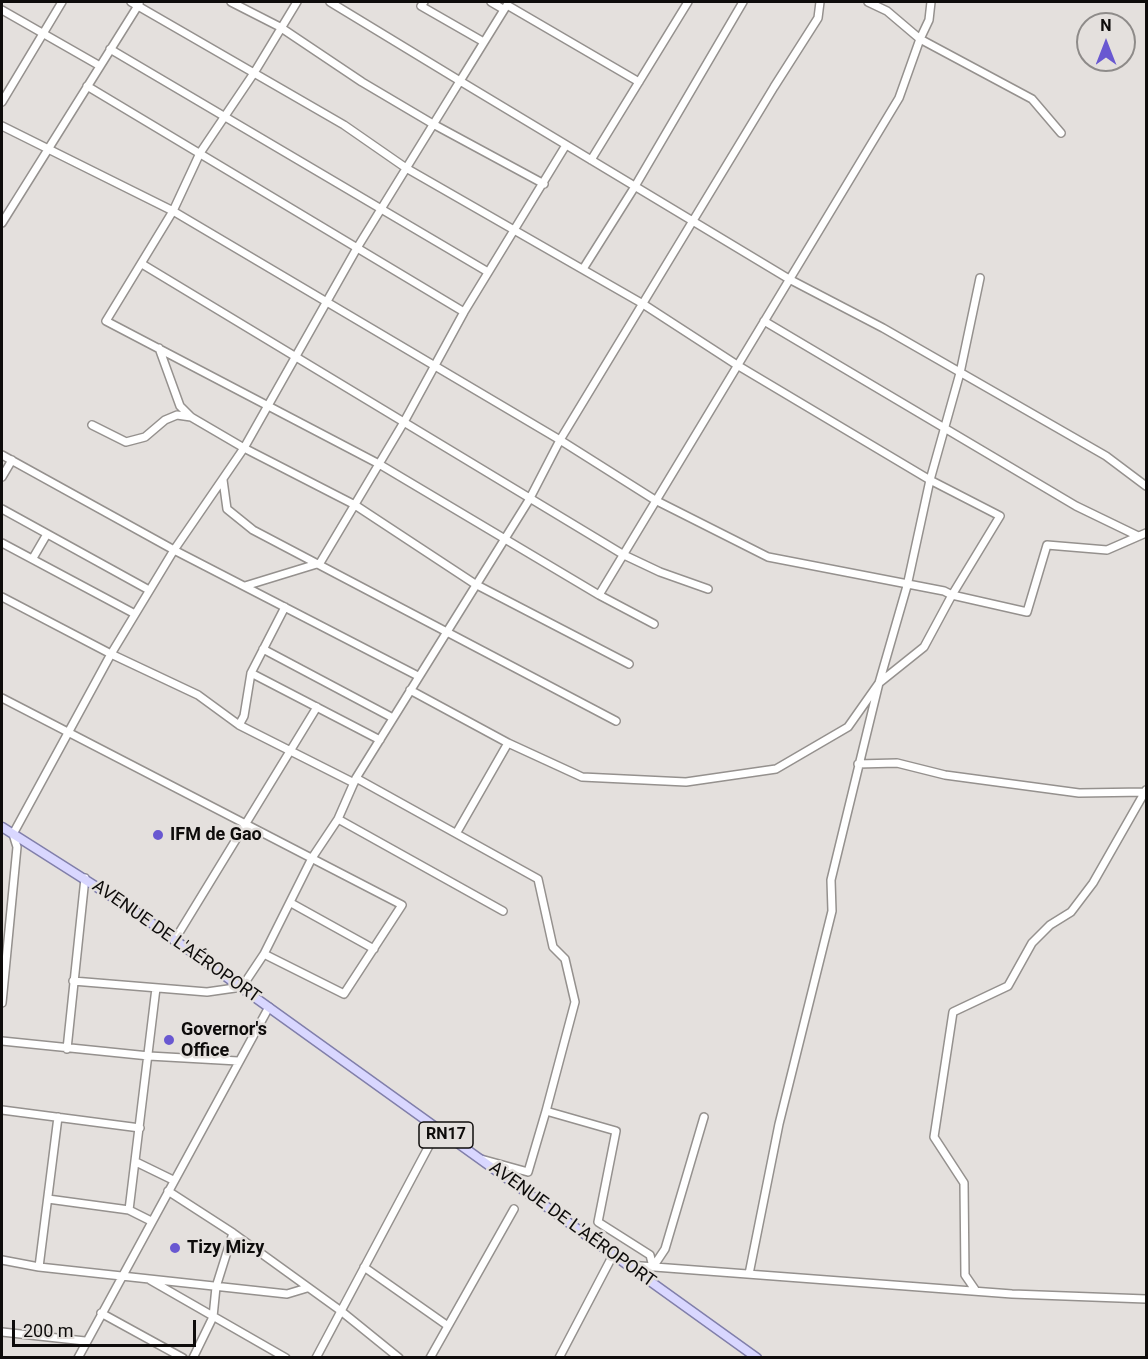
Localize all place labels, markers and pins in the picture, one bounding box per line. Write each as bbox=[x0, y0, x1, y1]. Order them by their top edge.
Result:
place label: IFM de Gao bbox=[170, 824, 262, 846]
marker: IFM de Gao bbox=[151, 828, 165, 842]
place label: Governor's Office bbox=[181, 1019, 267, 1062]
marker: Governor's Office bbox=[162, 1033, 176, 1047]
place label: Tizy Mizy bbox=[187, 1237, 264, 1259]
marker: Tizy Mizy bbox=[168, 1241, 182, 1255]

